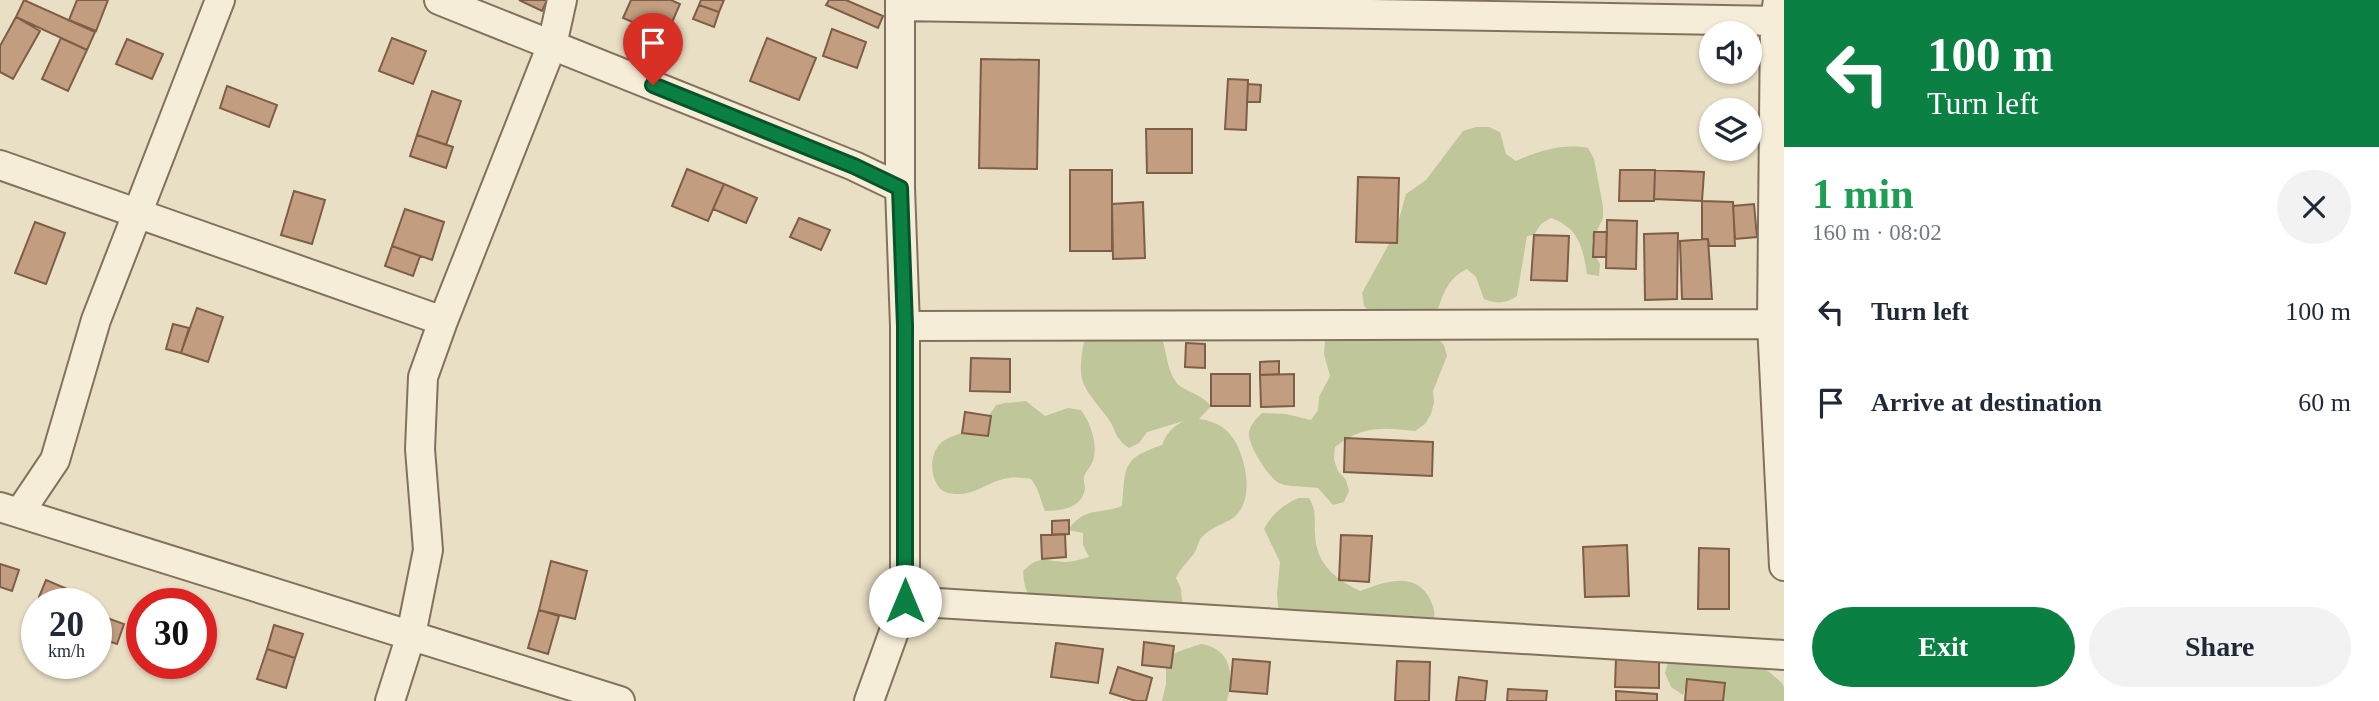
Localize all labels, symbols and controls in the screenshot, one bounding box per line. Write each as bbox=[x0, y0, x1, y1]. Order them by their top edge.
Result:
pin bbox=[623, 13, 683, 85]
map controls bbox=[1699, 21, 1762, 161]
button: sound bbox=[1699, 21, 1762, 84]
icon: arrive bbox=[634, 24, 672, 62]
text: 100 m bbox=[1927, 27, 2054, 82]
icon: left bbox=[1812, 28, 1903, 119]
text: Turn left bbox=[1927, 85, 2039, 121]
button: layers bbox=[1699, 98, 1762, 161]
button: close bbox=[2277, 170, 2351, 244]
text: 1 min bbox=[1812, 171, 1914, 217]
text: 160 m · 08:02 bbox=[1812, 220, 1942, 245]
icon: left bbox=[1812, 293, 1850, 331]
text: Turn left bbox=[1871, 297, 1969, 326]
text: 100 m bbox=[2285, 297, 2351, 326]
icon: arrive bbox=[1812, 384, 1850, 422]
text: Arrive at destination bbox=[1871, 388, 2102, 417]
text: 60 m bbox=[2298, 388, 2351, 417]
position arrow bbox=[868, 564, 942, 638]
speed limit sign: 30 bbox=[126, 588, 217, 679]
text: 20 bbox=[49, 605, 84, 644]
button: Exit bbox=[1812, 607, 2075, 687]
button: Share bbox=[2089, 607, 2351, 687]
text: km/h bbox=[48, 641, 85, 661]

